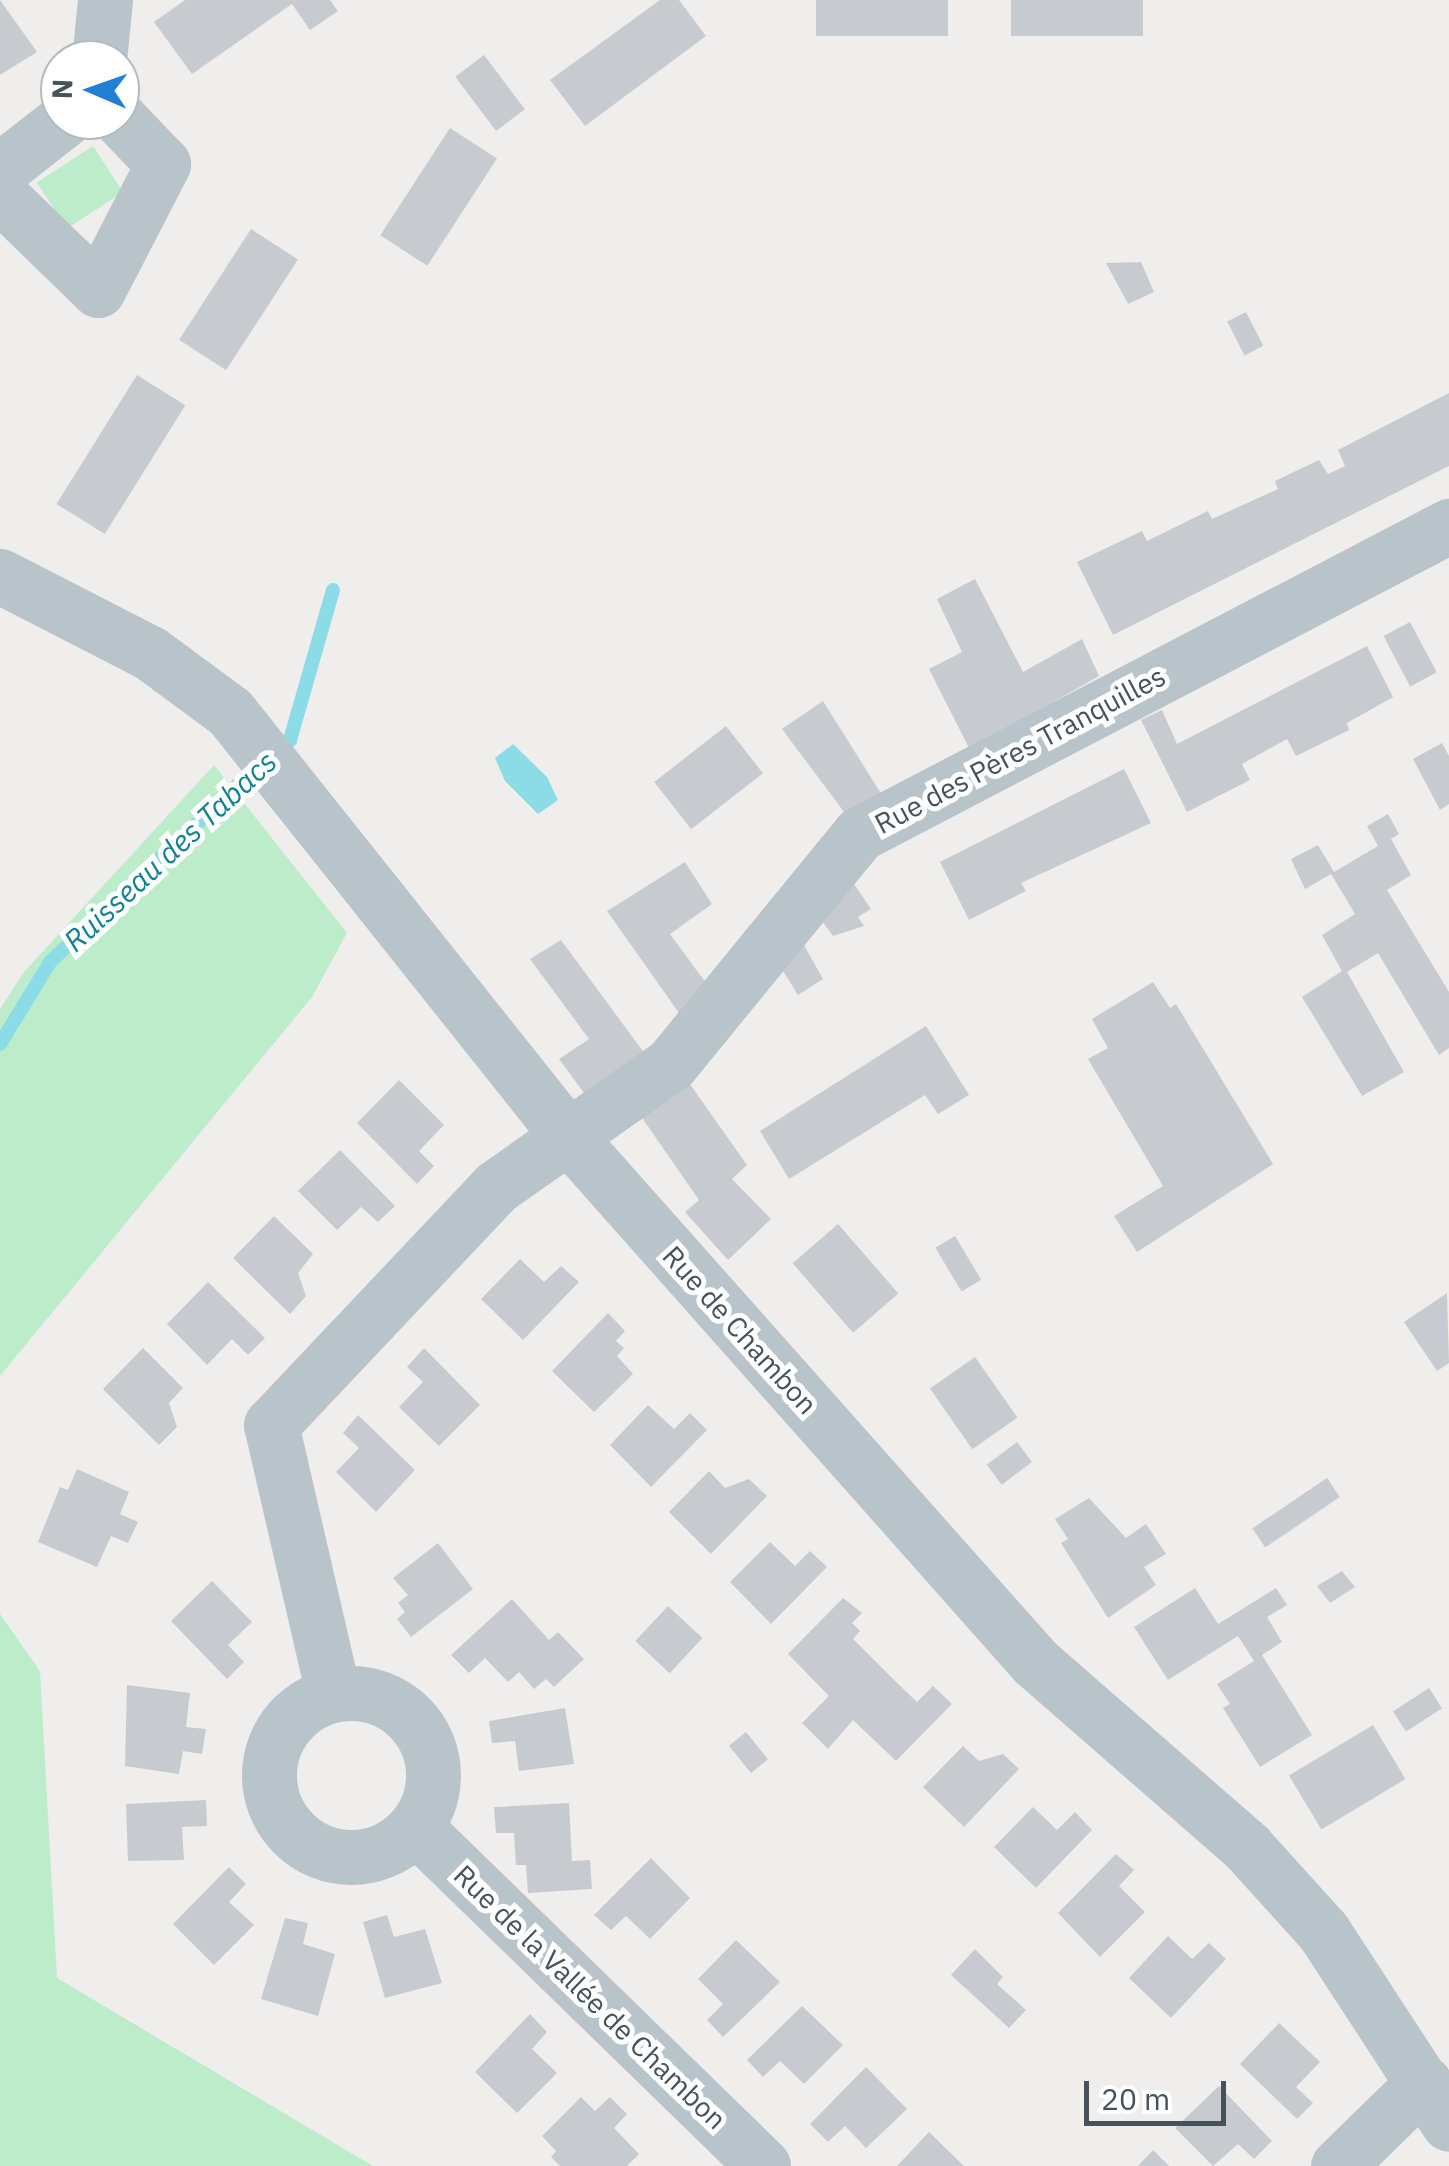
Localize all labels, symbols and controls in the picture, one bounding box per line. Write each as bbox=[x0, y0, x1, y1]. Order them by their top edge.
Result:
north arrow bbox=[40, 40, 140, 140]
text: N bbox=[43, 78, 80, 100]
street label: Rue des Pères Tranquilles bbox=[869, 659, 1171, 841]
water label: Ruisseau des Tabacs bbox=[56, 743, 284, 959]
street label: Rue de Chambon bbox=[656, 1239, 824, 1421]
street label: Rue de la Vallée de Chambon bbox=[447, 1858, 733, 2136]
scale bar bbox=[1089, 2061, 1232, 2123]
text: 20 m bbox=[1101, 2079, 1170, 2118]

